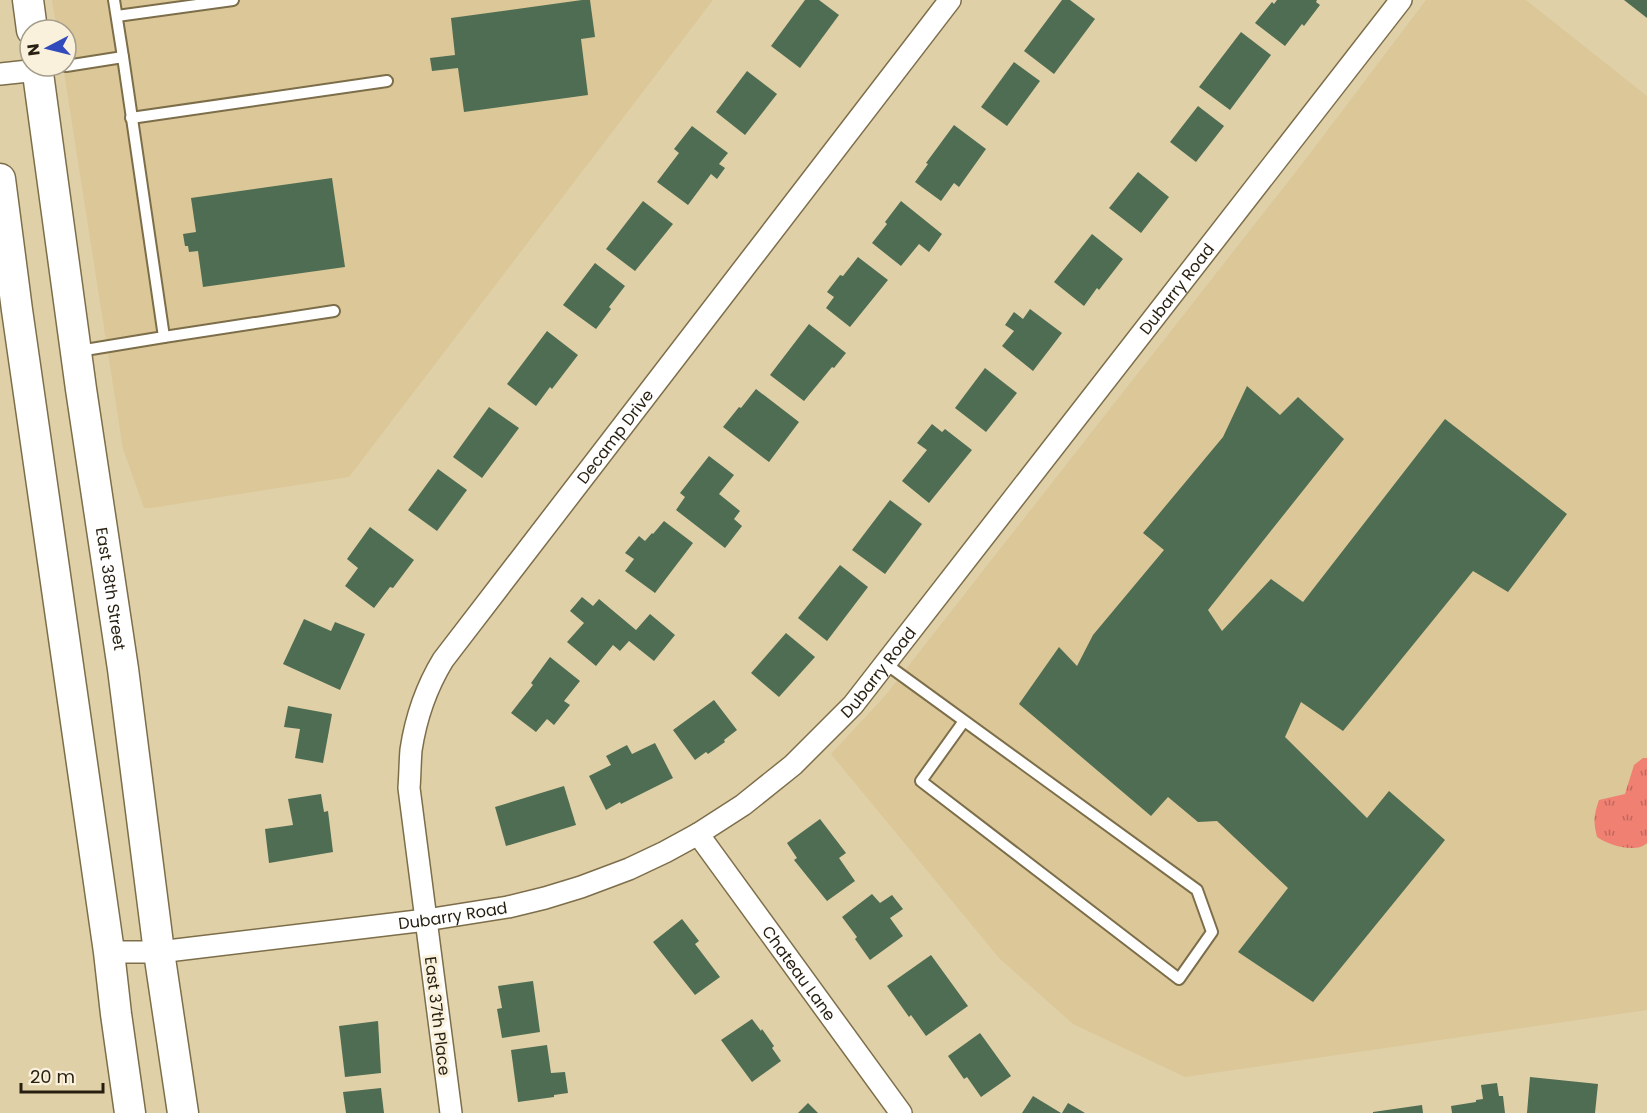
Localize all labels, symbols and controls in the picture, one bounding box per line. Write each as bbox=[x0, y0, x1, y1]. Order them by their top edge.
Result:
north arrow bbox=[18, 18, 78, 78]
text: N bbox=[21, 42, 46, 57]
street label: Dubarry Road bbox=[1134, 239, 1220, 340]
street label: Decamp Drive bbox=[572, 385, 659, 489]
street label: East 38th Street bbox=[90, 526, 131, 652]
street label: Dubarry Road bbox=[835, 622, 922, 723]
street label: Dubarry Road bbox=[397, 896, 509, 935]
street label: Chateau Lane bbox=[756, 921, 841, 1026]
street label: East 37th Place bbox=[419, 955, 456, 1077]
scale bar bbox=[21, 1056, 104, 1094]
text: 20 m bbox=[30, 1064, 75, 1089]

